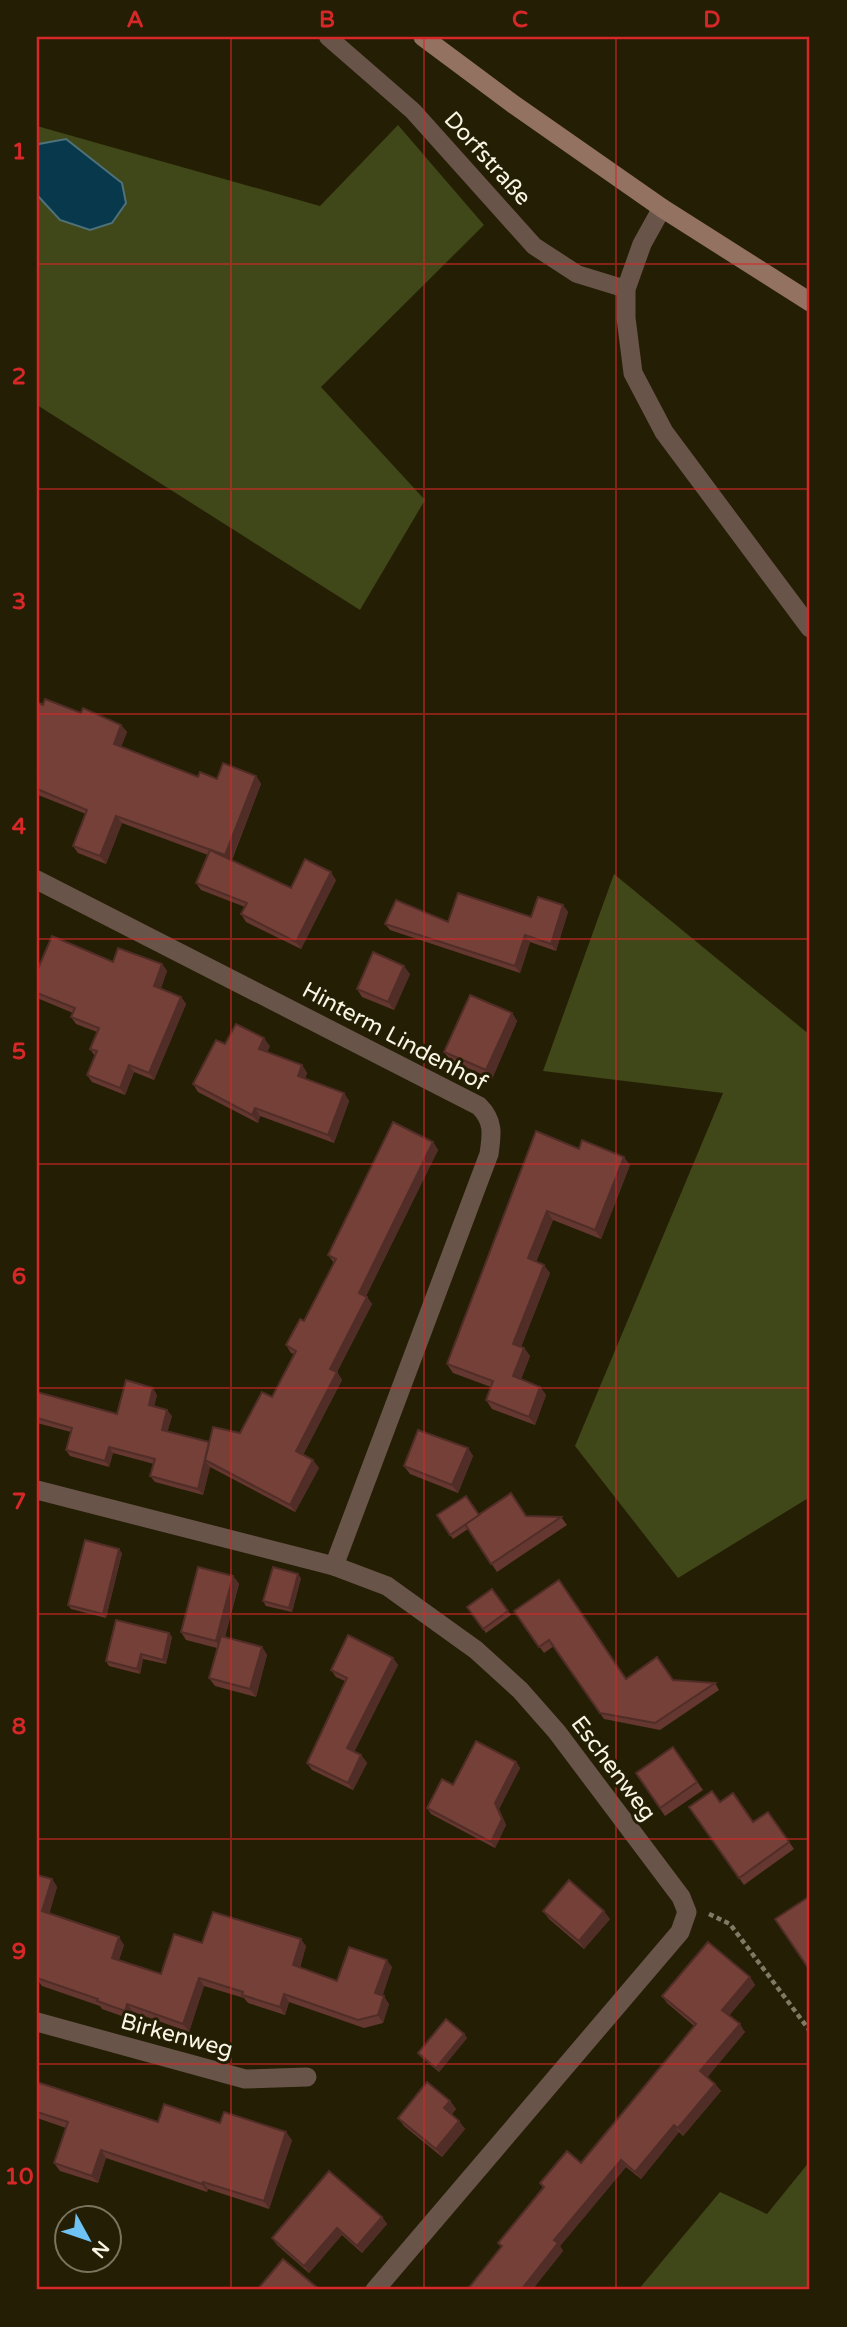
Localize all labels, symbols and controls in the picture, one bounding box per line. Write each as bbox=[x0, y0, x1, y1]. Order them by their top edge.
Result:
text: A bbox=[126, 6, 144, 34]
text: B bbox=[319, 6, 335, 34]
text: C bbox=[512, 6, 528, 34]
text: D bbox=[703, 6, 721, 34]
street label: Dorfstraße bbox=[438, 106, 537, 211]
text: 1 bbox=[12, 138, 26, 166]
text: 2 bbox=[12, 363, 26, 391]
text: 3 bbox=[12, 588, 26, 616]
text: 4 bbox=[12, 813, 27, 841]
street label: Hinterm Lindenhof bbox=[297, 976, 492, 1098]
text: 5 bbox=[12, 1038, 26, 1066]
text: 6 bbox=[12, 1263, 26, 1291]
text: 7 bbox=[12, 1488, 26, 1516]
street label: Eschenweg bbox=[565, 1711, 662, 1827]
text: 8 bbox=[12, 1713, 26, 1741]
text: 9 bbox=[12, 1938, 26, 1966]
street label: Birkenweg bbox=[118, 2008, 236, 2064]
text: 10 bbox=[5, 2163, 33, 2191]
north arrow bbox=[52, 2204, 122, 2274]
text: N bbox=[87, 2236, 114, 2262]

